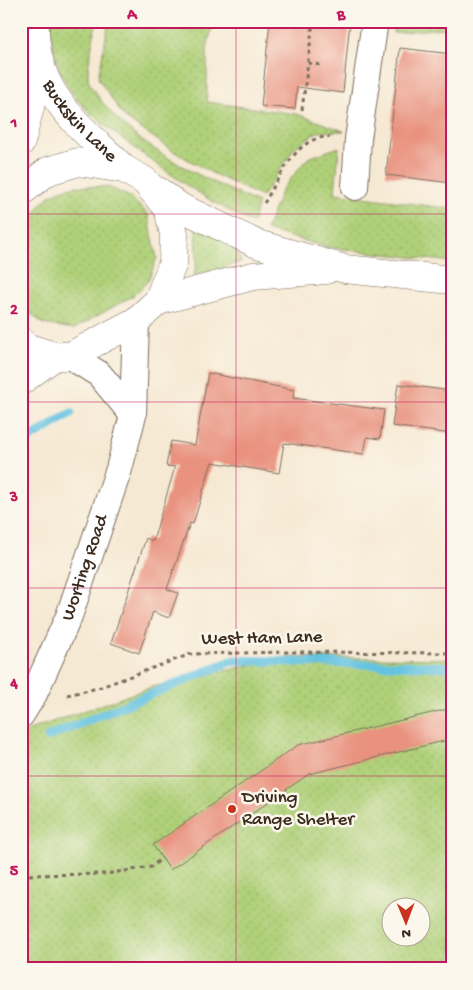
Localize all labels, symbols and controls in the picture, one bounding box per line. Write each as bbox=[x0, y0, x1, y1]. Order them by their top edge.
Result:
text: A bbox=[126, 7, 138, 26]
text: B bbox=[336, 7, 346, 26]
street label: Buckskin Lane bbox=[36, 75, 122, 168]
text: 1 bbox=[10, 115, 17, 134]
text: 2 bbox=[10, 302, 18, 321]
text: 3 bbox=[9, 489, 18, 508]
street label: Worting Road bbox=[57, 510, 115, 624]
street label: West Ham Lane bbox=[201, 626, 323, 652]
text: 4 bbox=[9, 676, 18, 695]
place label: Driving Range Shelter bbox=[240, 787, 356, 832]
marker: Driving Range Shelter bbox=[226, 803, 238, 815]
text: 5 bbox=[10, 863, 19, 882]
north arrow bbox=[380, 898, 430, 948]
text: N bbox=[401, 924, 411, 941]

